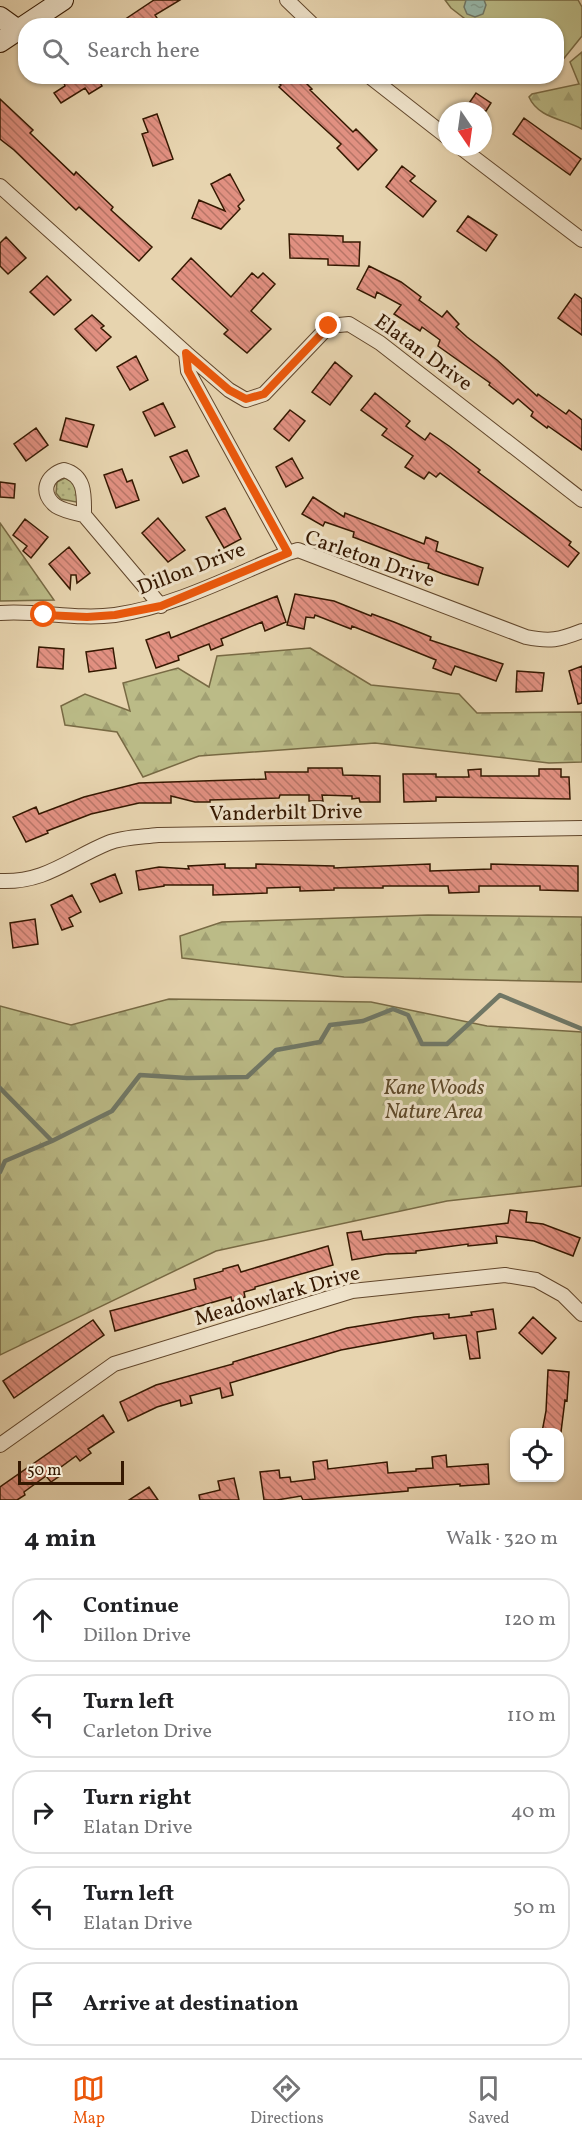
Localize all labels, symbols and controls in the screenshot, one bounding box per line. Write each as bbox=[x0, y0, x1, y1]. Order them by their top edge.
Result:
search box bbox=[18, 18, 564, 84]
icon: search bbox=[39, 35, 72, 68]
text: Search here bbox=[87, 36, 200, 67]
north arrow bbox=[438, 102, 492, 156]
street label: Elatan Drive bbox=[368, 308, 478, 399]
route end bbox=[315, 312, 341, 338]
street label: Carleton Drive bbox=[301, 524, 438, 595]
street label: Dillon Drive bbox=[133, 536, 250, 603]
route start bbox=[30, 601, 56, 627]
street label: Vanderbilt Drive bbox=[209, 798, 363, 829]
park label: Kane Woods Nature Area bbox=[383, 1074, 485, 1127]
street label: Meadowlark Drive bbox=[191, 1259, 364, 1334]
map controls bbox=[510, 1428, 564, 1482]
button: locate bbox=[510, 1428, 564, 1482]
scale bar bbox=[18, 1458, 124, 1486]
text: 50 m bbox=[27, 1460, 61, 1482]
text: 4 min bbox=[24, 1521, 96, 1557]
text: Walk · 320 m bbox=[446, 1525, 558, 1553]
text: Continue bbox=[83, 1591, 179, 1622]
icon: ahead bbox=[26, 1604, 59, 1637]
text: 120 m bbox=[504, 1606, 556, 1634]
text: Dillon Drive bbox=[83, 1622, 191, 1650]
text: Turn left bbox=[83, 1687, 174, 1718]
icon: left bbox=[26, 1700, 59, 1733]
text: 110 m bbox=[507, 1702, 556, 1730]
text: Carleton Drive bbox=[83, 1718, 212, 1746]
text: Turn right bbox=[83, 1783, 191, 1814]
icon: right bbox=[26, 1796, 59, 1829]
text: 40 m bbox=[511, 1798, 556, 1826]
text: Elatan Drive bbox=[83, 1814, 192, 1842]
text: Turn left bbox=[83, 1879, 174, 1910]
icon: left bbox=[26, 1892, 59, 1925]
text: 50 m bbox=[513, 1894, 556, 1922]
text: Elatan Drive bbox=[83, 1910, 192, 1938]
icon: arrive bbox=[26, 1988, 59, 2021]
text: Arrive at destination bbox=[83, 1989, 299, 2020]
tab: Map bbox=[72, 2072, 105, 2130]
tab: Directions bbox=[250, 2072, 324, 2130]
tab: Saved bbox=[468, 2072, 510, 2130]

